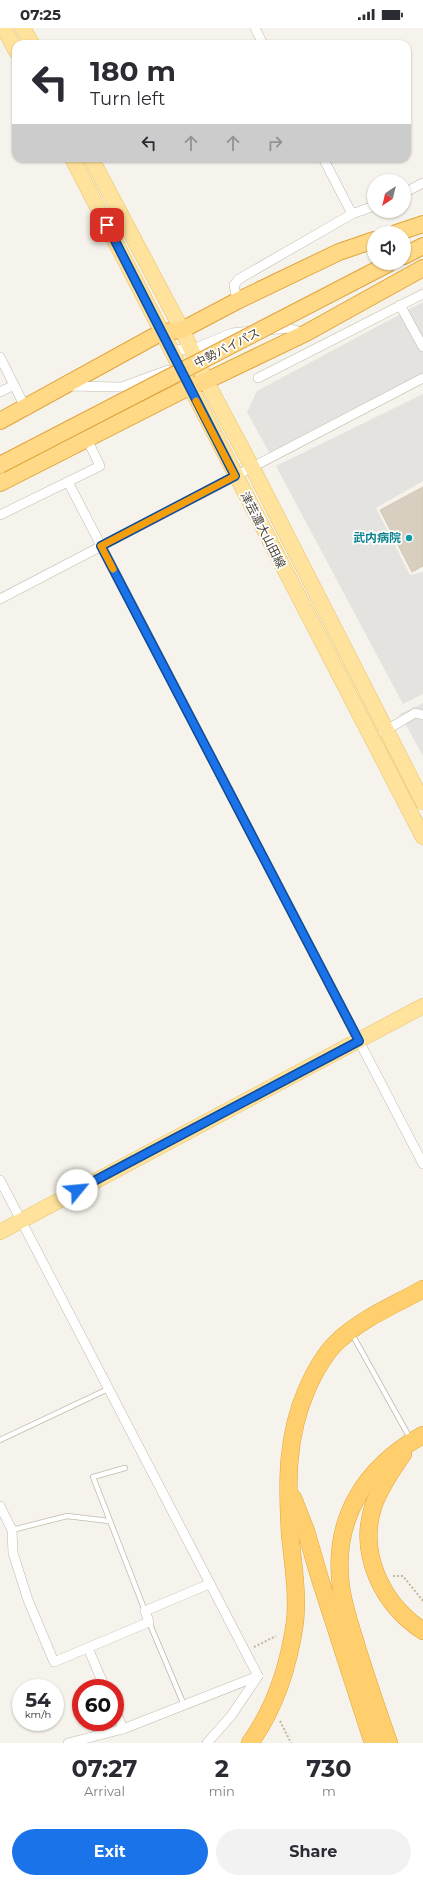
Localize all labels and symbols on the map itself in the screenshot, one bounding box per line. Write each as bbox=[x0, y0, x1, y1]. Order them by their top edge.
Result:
north arrow bbox=[367, 174, 411, 218]
pin bbox=[90, 208, 124, 242]
street label: 中勢バイパス bbox=[191, 325, 262, 371]
street label: 津芸濃大山田線 bbox=[238, 489, 289, 571]
place label: 武内病院 bbox=[353, 530, 401, 545]
marker: 武内病院 bbox=[404, 533, 414, 543]
position arrow bbox=[56, 1169, 98, 1211]
speed limit sign: 60 bbox=[72, 1679, 124, 1731]

